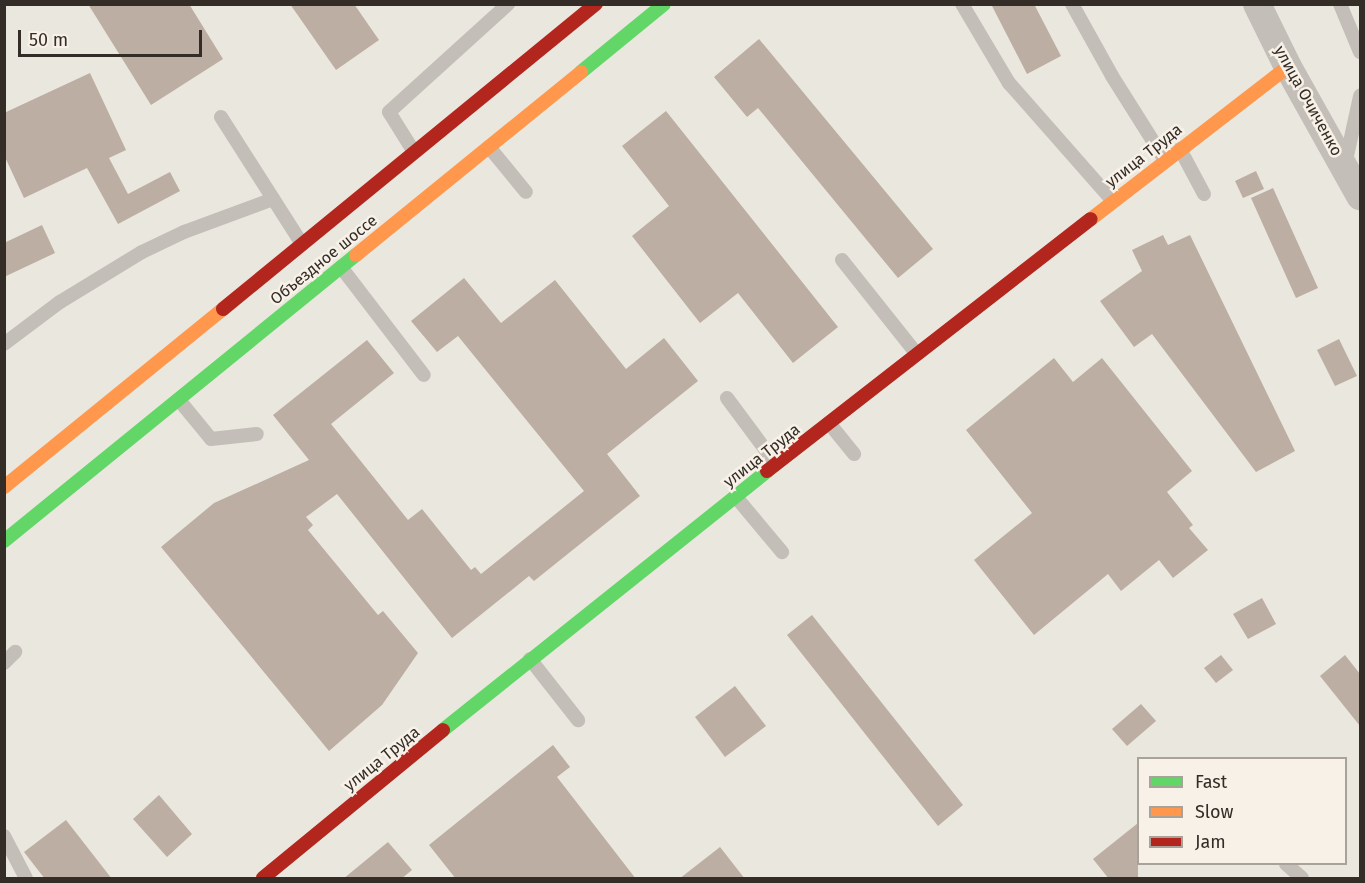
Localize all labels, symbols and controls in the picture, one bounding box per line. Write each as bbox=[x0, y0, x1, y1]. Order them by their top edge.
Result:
scale bar bbox=[21, 18, 206, 56]
text: 50 m bbox=[29, 29, 68, 51]
street label: улица Очиченко bbox=[1270, 43, 1346, 159]
street label: улица Труда bbox=[1102, 120, 1186, 192]
street label: Объездное шоссе bbox=[267, 211, 381, 309]
street label: улица Труда bbox=[720, 420, 804, 492]
street label: улица Труда bbox=[340, 723, 424, 795]
legend bbox=[1137, 757, 1347, 865]
text: Fast bbox=[1195, 771, 1227, 793]
text: Slow bbox=[1195, 801, 1233, 823]
text: Jam bbox=[1195, 831, 1226, 853]

